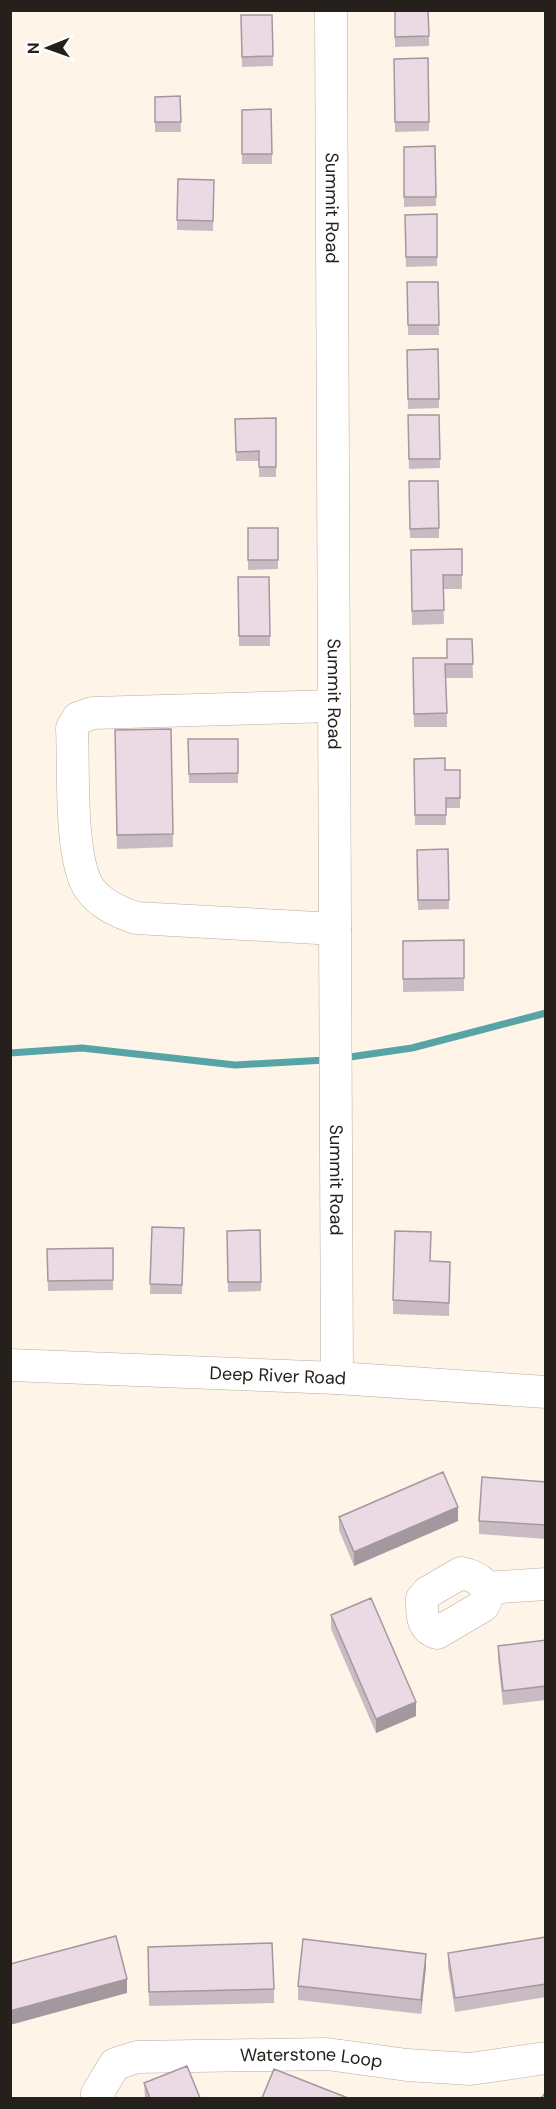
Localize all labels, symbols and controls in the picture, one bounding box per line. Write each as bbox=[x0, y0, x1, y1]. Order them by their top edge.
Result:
north arrow bbox=[18, 18, 78, 78]
text: N bbox=[23, 42, 44, 54]
street label: Summit Road bbox=[320, 152, 344, 264]
street label: Summit Road bbox=[322, 638, 346, 750]
street label: Summit Road bbox=[324, 1124, 348, 1236]
street label: Deep River Road bbox=[209, 1361, 347, 1391]
street label: Waterstone Loop bbox=[240, 2042, 384, 2074]

